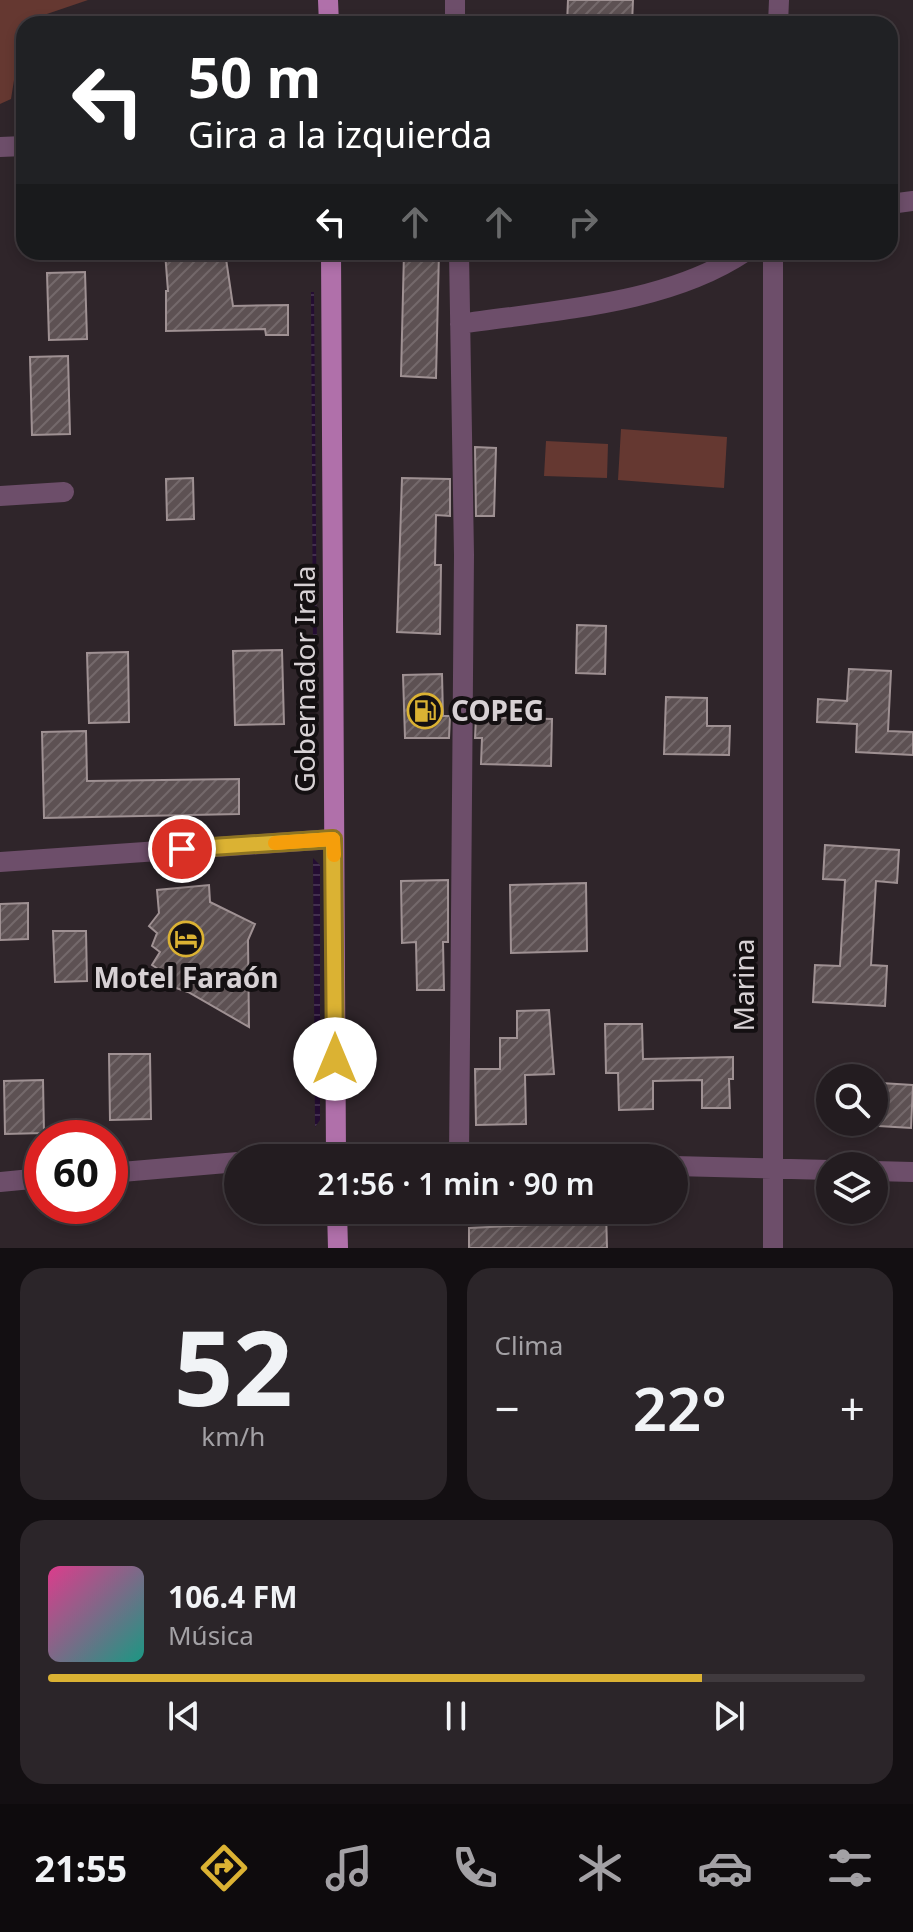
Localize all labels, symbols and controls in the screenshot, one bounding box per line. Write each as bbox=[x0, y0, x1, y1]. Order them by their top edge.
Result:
text: 50 m bbox=[188, 38, 321, 114]
icon: left bbox=[56, 48, 160, 152]
text: Gira a la izquierda bbox=[188, 110, 492, 159]
icon: left bbox=[309, 200, 353, 244]
icon: ahead bbox=[393, 200, 437, 244]
icon: ahead bbox=[477, 200, 521, 244]
icon: right bbox=[561, 200, 605, 244]
street label: Gobernador Irala bbox=[285, 565, 323, 793]
place label: COPEG bbox=[451, 691, 544, 729]
fuel station icon: COPEG bbox=[406, 692, 444, 730]
pin bbox=[148, 815, 216, 883]
icon: arrive bbox=[160, 827, 204, 871]
hotel icon: Motel Faraón bbox=[167, 920, 205, 958]
street label: Marina bbox=[724, 939, 762, 1031]
place label: Motel Faraón bbox=[94, 958, 278, 996]
position arrow bbox=[293, 1017, 377, 1101]
map controls bbox=[816, 1064, 888, 1224]
button: search bbox=[816, 1064, 888, 1136]
speed limit sign: 60 bbox=[24, 1120, 128, 1224]
button: layers bbox=[816, 1152, 888, 1224]
text: 21:56 · 1 min · 90 m bbox=[318, 1163, 595, 1204]
text: 52 bbox=[174, 1295, 293, 1436]
text: Clima bbox=[495, 1327, 563, 1363]
text: 22° bbox=[633, 1367, 727, 1449]
text: − bbox=[495, 1378, 520, 1438]
text: + bbox=[840, 1378, 865, 1438]
text: km/h bbox=[201, 1418, 265, 1454]
text: 106.4 FM bbox=[168, 1576, 298, 1617]
text: Música bbox=[168, 1617, 254, 1653]
icon: previous bbox=[162, 1694, 206, 1738]
icon: pause bbox=[434, 1694, 478, 1738]
icon: next bbox=[707, 1694, 751, 1738]
icon: directions bbox=[196, 1840, 252, 1896]
icon: music bbox=[321, 1840, 377, 1896]
icon: phone bbox=[447, 1840, 503, 1896]
icon: climate bbox=[572, 1840, 628, 1896]
icon: car bbox=[697, 1840, 753, 1896]
icon: filters bbox=[822, 1840, 878, 1896]
text: 21:55 bbox=[35, 1844, 127, 1893]

